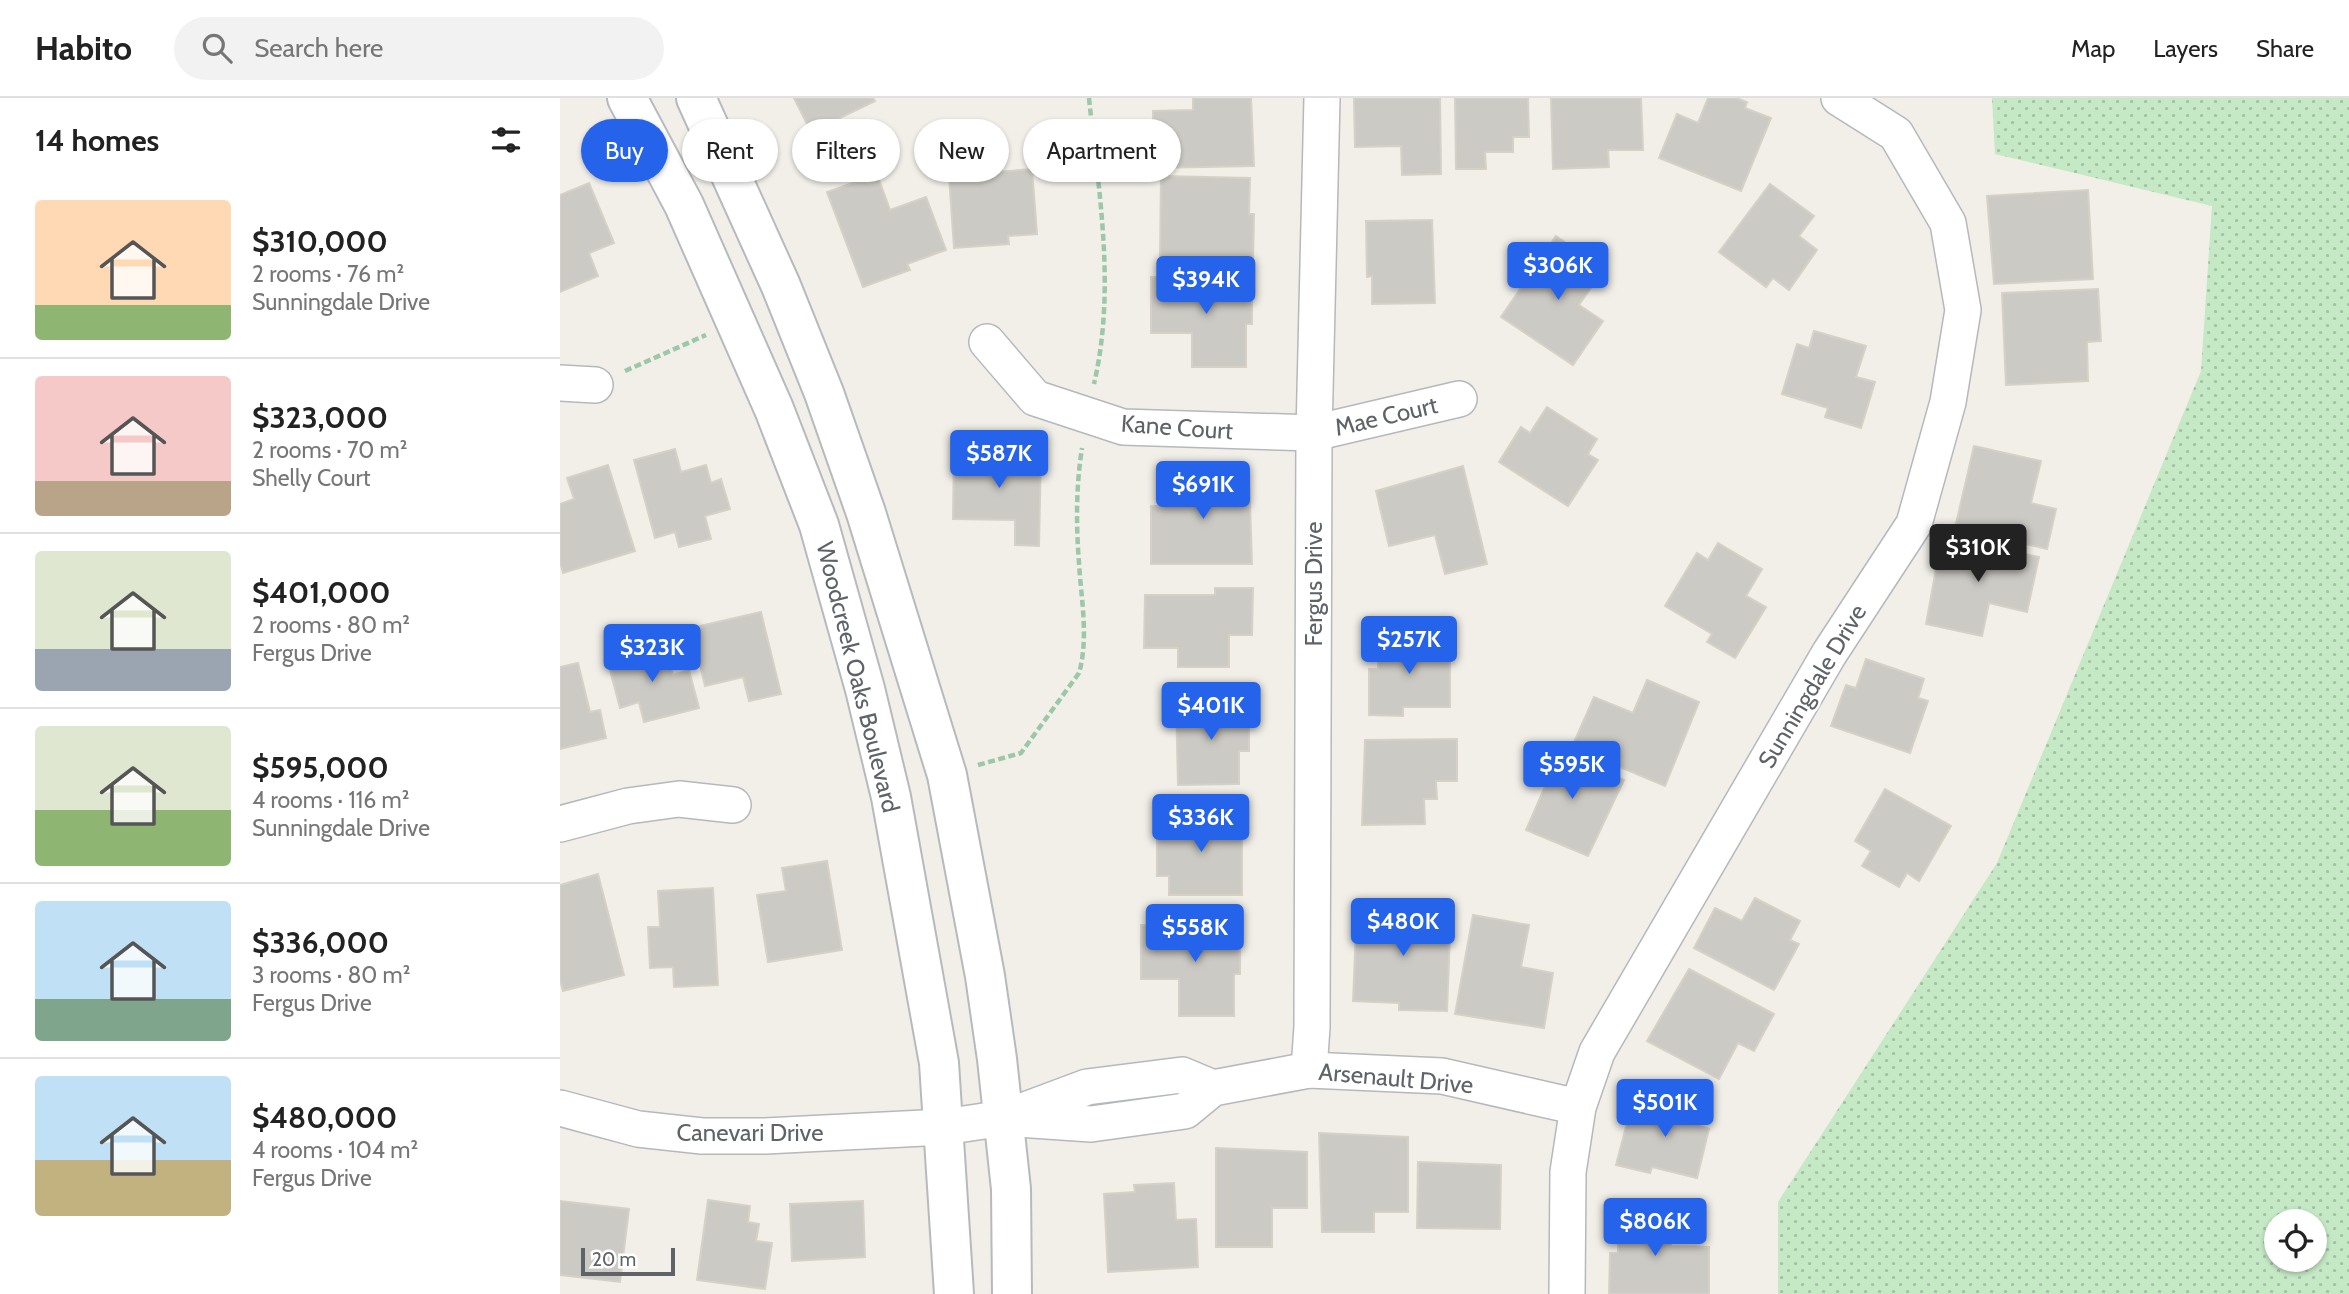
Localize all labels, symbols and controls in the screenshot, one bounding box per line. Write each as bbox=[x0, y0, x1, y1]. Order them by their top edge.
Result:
search box bbox=[174, 17, 664, 80]
text: Habito bbox=[35, 28, 132, 68]
icon: search bbox=[198, 29, 236, 67]
text: Search here bbox=[254, 32, 383, 64]
text: Map bbox=[2071, 34, 2115, 63]
text: Layers bbox=[2153, 34, 2218, 63]
text: Share bbox=[2256, 34, 2314, 63]
chip: Buy bbox=[581, 119, 668, 182]
chip: Rent bbox=[682, 119, 778, 182]
chip: Filters bbox=[792, 119, 900, 182]
chip: New bbox=[914, 119, 1009, 182]
chip: Apartment bbox=[1023, 119, 1181, 182]
icon: filters bbox=[487, 121, 525, 159]
text: 14 homes bbox=[35, 122, 159, 159]
text: $310,000 bbox=[252, 223, 388, 260]
icon: home bbox=[91, 228, 175, 312]
pin: $306K bbox=[1509, 242, 1607, 302]
text: $306K bbox=[1523, 251, 1593, 279]
pin: $394K bbox=[1157, 256, 1255, 316]
text: 2 rooms · 76 m² bbox=[252, 260, 404, 288]
text: $394K bbox=[1172, 265, 1240, 293]
text: Sunningdale Drive bbox=[252, 288, 430, 316]
street label: Mae Court bbox=[1332, 390, 1440, 442]
text: $323,000 bbox=[252, 399, 388, 436]
icon: home bbox=[91, 404, 175, 488]
street label: Kane Court bbox=[1120, 409, 1234, 445]
pin: $587K bbox=[950, 430, 1048, 490]
text: 2 rooms · 70 m² bbox=[252, 436, 407, 464]
text: $587K bbox=[966, 439, 1032, 467]
pin: $691K bbox=[1154, 462, 1252, 521]
text: Shelly Court bbox=[252, 464, 371, 492]
text: $691K bbox=[1172, 470, 1234, 498]
street label: Fergus Drive bbox=[1299, 522, 1328, 646]
pin: $310K bbox=[1929, 524, 2027, 584]
text: $310K bbox=[1946, 533, 2010, 561]
street label: Woodcreek Oaks Boulevard bbox=[810, 539, 906, 815]
text: $401,000 bbox=[252, 574, 391, 611]
icon: home bbox=[91, 579, 175, 663]
street label: Sunningdale Drive bbox=[1752, 599, 1872, 773]
text: 2 rooms · 80 m² bbox=[252, 611, 410, 639]
pin: $257K bbox=[1360, 616, 1458, 676]
pin: $323K bbox=[603, 624, 701, 684]
text: $257K bbox=[1377, 625, 1441, 653]
text: $323K bbox=[620, 633, 684, 661]
text: Fergus Drive bbox=[252, 639, 372, 667]
pin: $401K bbox=[1162, 682, 1260, 742]
text: $401K bbox=[1178, 691, 1244, 719]
pin: $595K bbox=[1523, 742, 1621, 801]
text: $595,000 bbox=[252, 749, 389, 786]
text: $595K bbox=[1539, 750, 1605, 778]
icon: home bbox=[91, 754, 175, 838]
text: 4 rooms · 116 m² bbox=[252, 786, 409, 814]
pin: $336K bbox=[1152, 794, 1250, 854]
text: $336K bbox=[1168, 803, 1234, 831]
text: Sunningdale Drive bbox=[252, 814, 430, 842]
pin: $480K bbox=[1354, 898, 1452, 958]
pin: $558K bbox=[1146, 904, 1244, 964]
text: $480K bbox=[1367, 907, 1439, 935]
text: $558K bbox=[1162, 913, 1228, 941]
text: $336,000 bbox=[252, 924, 389, 961]
icon: home bbox=[91, 929, 175, 1013]
text: 3 rooms · 80 m² bbox=[252, 961, 410, 989]
text: Fergus Drive bbox=[252, 989, 372, 1017]
street label: Arsenault Drive bbox=[1318, 1057, 1474, 1099]
pin: $501K bbox=[1616, 1080, 1714, 1139]
text: $501K bbox=[1633, 1088, 1697, 1116]
text: $480,000 bbox=[252, 1099, 397, 1136]
icon: home bbox=[91, 1104, 175, 1188]
street label: Canevari Drive bbox=[676, 1118, 824, 1147]
text: 4 rooms · 104 m² bbox=[252, 1136, 418, 1164]
text: Fergus Drive bbox=[252, 1164, 372, 1192]
pin: $806K bbox=[1606, 1198, 1704, 1258]
text: $806K bbox=[1620, 1207, 1690, 1235]
map controls bbox=[2264, 1209, 2327, 1272]
button: locate bbox=[2264, 1209, 2327, 1272]
scale bar bbox=[581, 1245, 676, 1277]
text: 20 m bbox=[592, 1248, 636, 1271]

